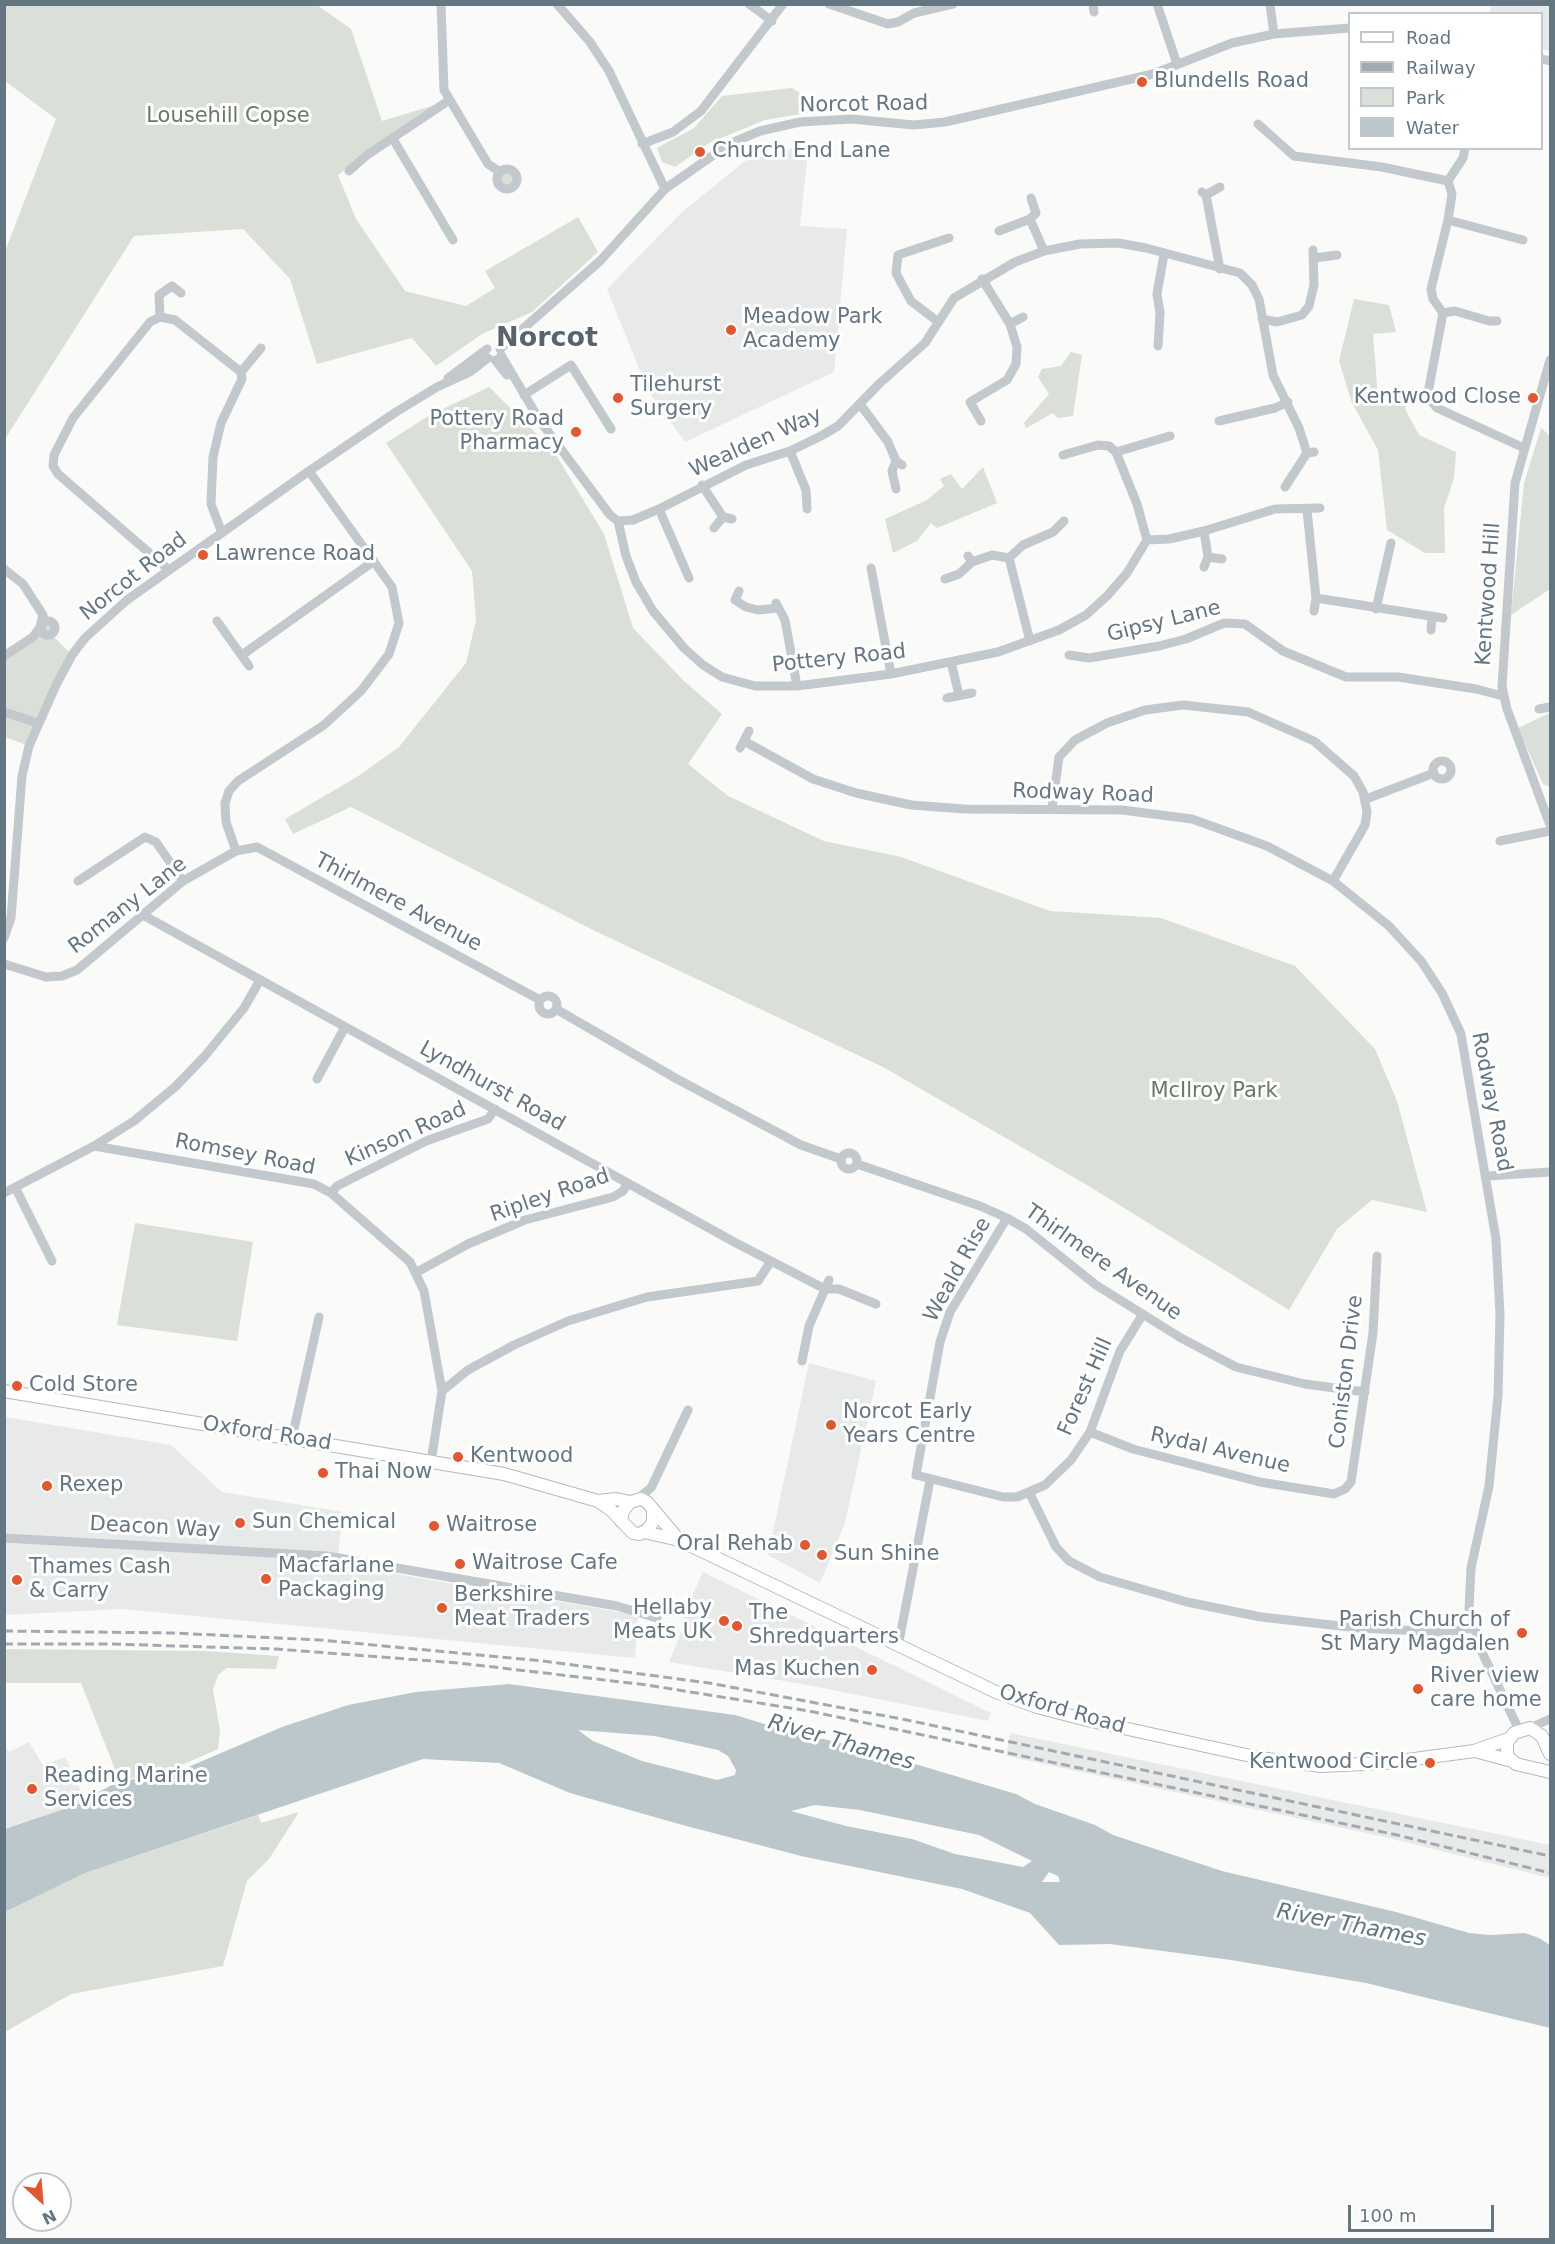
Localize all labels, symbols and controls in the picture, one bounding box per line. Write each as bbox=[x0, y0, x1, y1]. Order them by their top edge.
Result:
legend bbox=[1348, 12, 1543, 150]
text: Road bbox=[1406, 27, 1451, 48]
text: Railway bbox=[1406, 57, 1476, 78]
place label: Blundells Road bbox=[1154, 69, 1309, 95]
marker: Blundells Road bbox=[1135, 75, 1149, 89]
text: Park bbox=[1406, 87, 1445, 108]
street label: Norcot Road bbox=[799, 91, 929, 119]
park label: Lousehill Copse bbox=[146, 104, 310, 130]
text: Water bbox=[1406, 117, 1459, 138]
place label: Church End Lane bbox=[712, 139, 890, 165]
marker: Church End Lane bbox=[693, 145, 707, 159]
place label: Meadow Park Academy bbox=[743, 305, 882, 355]
district label: Norcot bbox=[496, 323, 598, 355]
marker: Meadow Park Academy bbox=[724, 323, 738, 337]
place label: Tilehurst Surgery bbox=[630, 373, 721, 423]
place label: Kentwood Close bbox=[1354, 385, 1521, 411]
marker: Tilehurst Surgery bbox=[611, 391, 625, 405]
marker: Kentwood Close bbox=[1526, 391, 1540, 405]
street label: Wealden Way bbox=[686, 403, 826, 483]
place label: Pottery Road Pharmacy bbox=[429, 407, 564, 457]
marker: Pottery Road Pharmacy bbox=[569, 425, 583, 439]
street label: Kentwood Hill bbox=[1471, 522, 1507, 666]
street label: Norcot Road bbox=[76, 527, 192, 627]
place label: Lawrence Road bbox=[215, 542, 375, 568]
marker: Lawrence Road bbox=[196, 548, 210, 562]
street label: Gipsy Lane bbox=[1105, 596, 1223, 648]
street label: Pottery Road bbox=[771, 639, 907, 679]
street label: Rodway Road bbox=[1012, 779, 1154, 809]
street label: Thirlmere Avenue bbox=[310, 848, 486, 958]
street label: Romany Lane bbox=[64, 852, 192, 960]
street label: Rodway Road bbox=[1465, 1030, 1517, 1174]
street label: Lyndhurst Road bbox=[415, 1037, 569, 1137]
park label: McIlroy Park bbox=[1150, 1079, 1278, 1105]
street label: Kinson Road bbox=[342, 1097, 470, 1173]
street label: Romsey Road bbox=[173, 1129, 317, 1181]
street label: Ripley Road bbox=[487, 1164, 613, 1228]
street label: Thirlmere Avenue bbox=[1020, 1199, 1186, 1327]
street label: Weald Rise bbox=[919, 1213, 997, 1327]
street label: Coniston Drive bbox=[1325, 1294, 1369, 1450]
street label: Forest Hill bbox=[1053, 1334, 1119, 1440]
place label: Cold Store bbox=[29, 1373, 138, 1399]
marker: Cold Store bbox=[10, 1379, 24, 1393]
place label: Norcot Early Years Centre bbox=[843, 1400, 975, 1450]
street label: Oxford Road bbox=[201, 1411, 333, 1457]
marker: Norcot Early Years Centre bbox=[824, 1418, 838, 1432]
street label: Rydal Avenue bbox=[1148, 1423, 1292, 1479]
place label: Kentwood bbox=[470, 1444, 573, 1470]
marker: Kentwood bbox=[451, 1450, 465, 1464]
place label: Thai Now bbox=[335, 1460, 432, 1486]
marker: Thai Now bbox=[316, 1466, 330, 1480]
place label: Rexep bbox=[59, 1473, 123, 1499]
marker: Rexep bbox=[40, 1479, 54, 1493]
place label: Sun Chemical bbox=[252, 1510, 396, 1536]
street label: Deacon Way bbox=[89, 1512, 221, 1544]
place label: Waitrose bbox=[446, 1513, 537, 1539]
marker: Sun Chemical bbox=[233, 1516, 247, 1530]
marker: Waitrose bbox=[427, 1519, 441, 1533]
place label: Oral Rehab bbox=[676, 1532, 793, 1558]
marker: Oral Rehab bbox=[798, 1538, 812, 1552]
place label: Sun Shine bbox=[834, 1542, 939, 1568]
marker: Sun Shine bbox=[815, 1548, 829, 1562]
place label: Waitrose Cafe bbox=[472, 1551, 618, 1577]
place label: Macfarlane Packaging bbox=[278, 1554, 394, 1604]
place label: Thames Cash & Carry bbox=[29, 1555, 171, 1605]
marker: Waitrose Cafe bbox=[453, 1557, 467, 1571]
marker: Macfarlane Packaging bbox=[259, 1572, 273, 1586]
marker: Thames Cash & Carry bbox=[10, 1573, 24, 1587]
place label: Berkshire Meat Traders bbox=[454, 1583, 590, 1633]
place label: Hellaby Meats UK bbox=[613, 1596, 712, 1646]
marker: Berkshire Meat Traders bbox=[435, 1601, 449, 1615]
place label: The Shredquarters bbox=[749, 1601, 899, 1651]
place label: Parish Church of St Mary Magdalen bbox=[1320, 1608, 1510, 1658]
marker: Hellaby Meats UK bbox=[717, 1614, 731, 1628]
marker: The Shredquarters bbox=[730, 1619, 744, 1633]
marker: Parish Church of St Mary Magdalen bbox=[1515, 1626, 1529, 1640]
place label: Mas Kuchen bbox=[734, 1657, 860, 1683]
marker: Mas Kuchen bbox=[865, 1663, 879, 1677]
place label: River view care home bbox=[1430, 1664, 1542, 1714]
street label: Oxford Road bbox=[996, 1680, 1128, 1740]
marker: River view care home bbox=[1411, 1682, 1425, 1696]
water label: River Thames bbox=[765, 1709, 917, 1777]
place label: Kentwood Circle bbox=[1249, 1750, 1418, 1776]
marker: Kentwood Circle bbox=[1423, 1756, 1437, 1770]
place label: Reading Marine Services bbox=[44, 1764, 208, 1814]
marker: Reading Marine Services bbox=[25, 1782, 39, 1796]
water label: River Thames bbox=[1274, 1899, 1428, 1953]
north arrow bbox=[12, 2172, 72, 2232]
scale bar bbox=[1351, 2193, 1496, 2231]
text: N bbox=[39, 2205, 59, 2228]
text: 100 m bbox=[1359, 2205, 1417, 2226]

